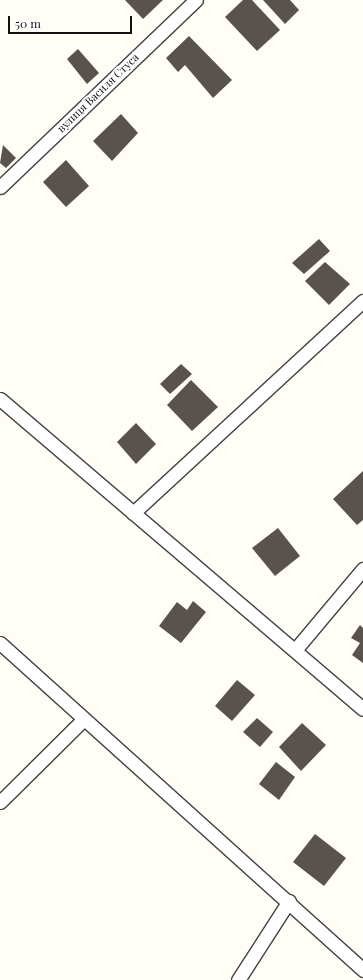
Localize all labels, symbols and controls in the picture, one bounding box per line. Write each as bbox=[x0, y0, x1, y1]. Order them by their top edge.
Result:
scale bar bbox=[10, 8, 134, 34]
text: 50 m bbox=[15, 15, 41, 31]
street label: вулиця Василя Стуса bbox=[55, 51, 141, 135]

